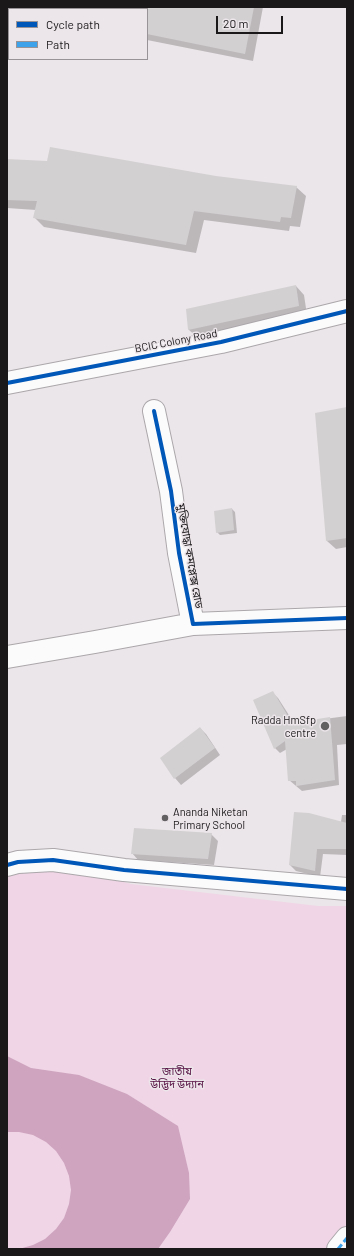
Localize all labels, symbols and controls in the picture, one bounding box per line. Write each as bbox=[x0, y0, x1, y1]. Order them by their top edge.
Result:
legend bbox=[8, 8, 148, 60]
scale bar bbox=[218, 8, 285, 34]
text: 20 m bbox=[223, 16, 249, 30]
text: Cycle path bbox=[46, 17, 100, 31]
text: Path bbox=[46, 37, 70, 51]
street label: BCIC Colony Road bbox=[134, 327, 218, 355]
street label: মুক্তিযোদ্ধা কমপ্লেক্স রোড bbox=[174, 503, 206, 609]
place label: Radda HmSfp centre bbox=[251, 713, 316, 739]
marker: Radda HmSfp centre bbox=[319, 720, 331, 732]
place label: Ananda Niketan Primary School bbox=[173, 805, 248, 831]
marker: Ananda Niketan Primary School bbox=[160, 813, 170, 823]
park label: জাতীয় উদ্ভিদ উদ্যান bbox=[150, 1064, 204, 1090]

